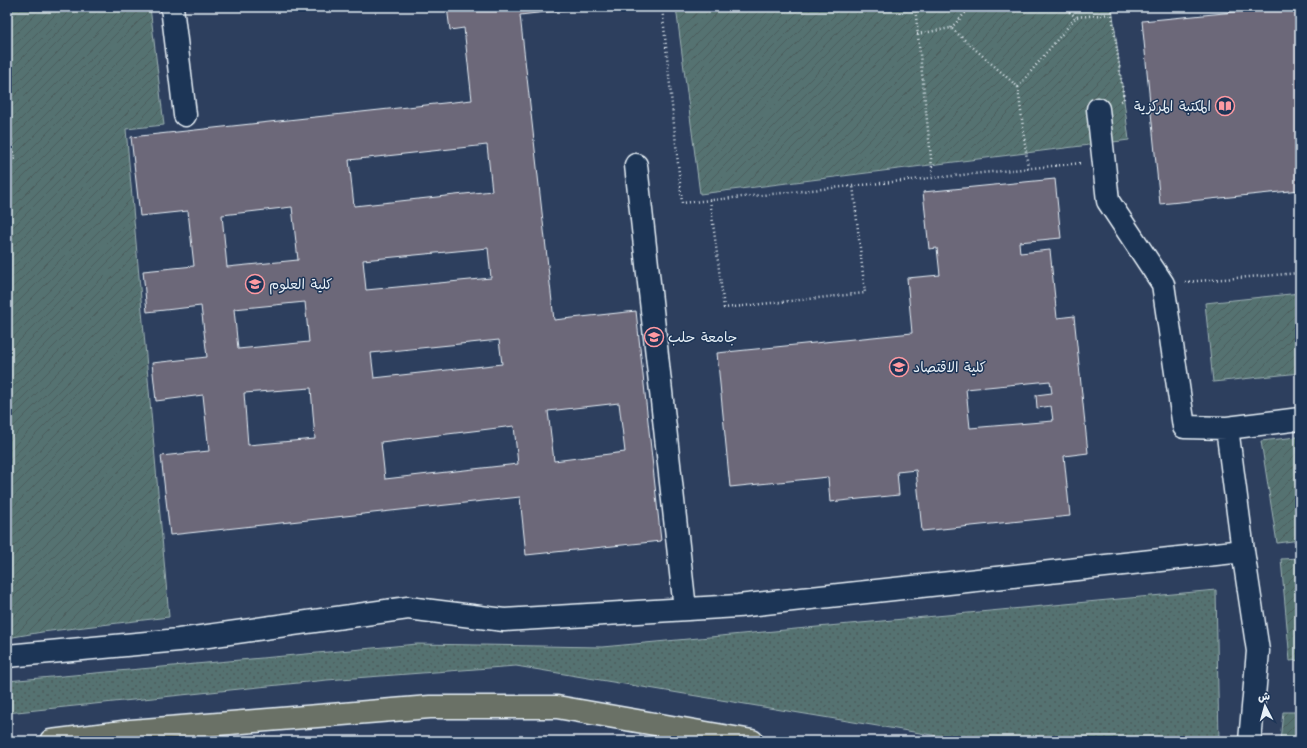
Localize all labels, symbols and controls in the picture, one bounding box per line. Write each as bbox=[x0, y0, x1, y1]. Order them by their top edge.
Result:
library icon: المكتبة المركزية bbox=[1214, 95, 1236, 117]
place label: المكتبة المركزية bbox=[1134, 97, 1211, 117]
school or university icon: كلية العلوم bbox=[244, 273, 266, 295]
place label: كلية العلوم bbox=[269, 275, 333, 295]
school or university icon: جامعة حلب bbox=[643, 326, 665, 348]
place label: جامعة حلب bbox=[668, 328, 737, 348]
school or university icon: كلية الاقتصاد bbox=[888, 356, 910, 378]
place label: كلية الاقتصاد bbox=[913, 358, 986, 378]
north arrow bbox=[1245, 686, 1285, 726]
text: ش bbox=[1257, 688, 1271, 705]

